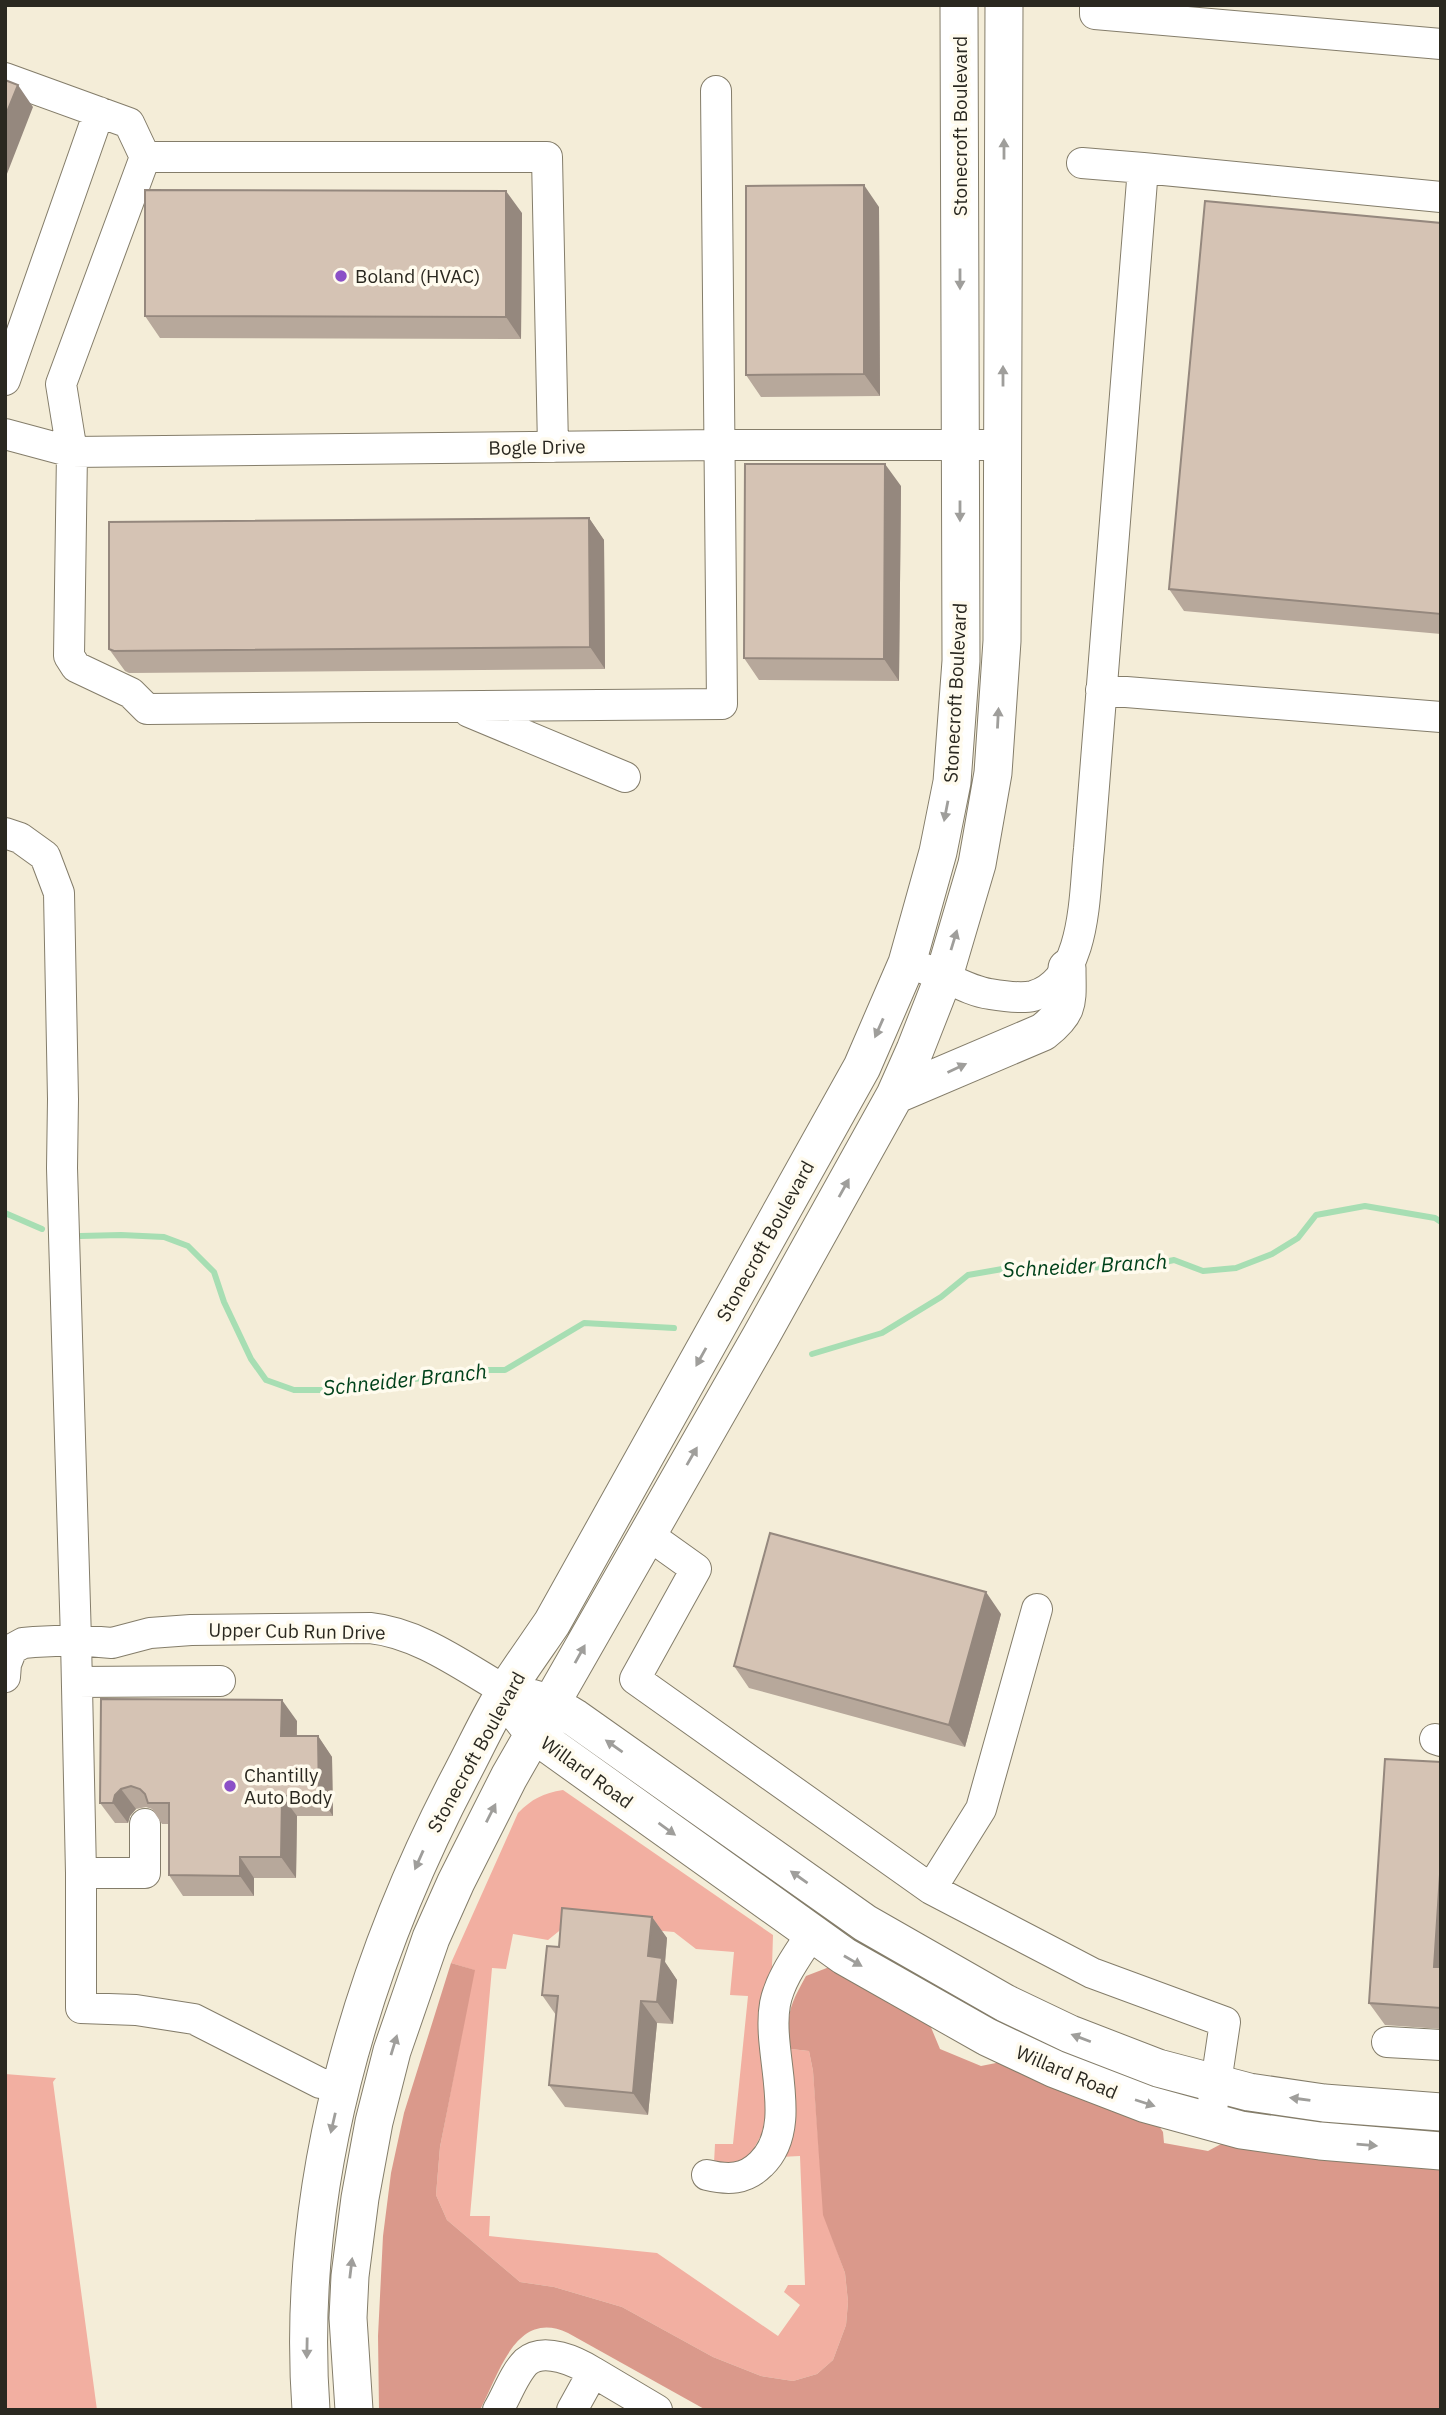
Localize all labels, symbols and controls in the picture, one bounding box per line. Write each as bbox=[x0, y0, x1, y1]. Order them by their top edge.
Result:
street label: Stonecroft Boulevard bbox=[948, 36, 972, 216]
one-way arrow bbox=[998, 138, 1010, 160]
place label: Boland (HVAC) bbox=[355, 264, 480, 288]
marker: Boland (HVAC) bbox=[333, 268, 349, 284]
one-way arrow bbox=[954, 268, 966, 290]
one-way arrow bbox=[997, 365, 1009, 387]
street label: Bogle Drive bbox=[488, 434, 586, 460]
one-way arrow bbox=[955, 501, 966, 523]
street label: Stonecroft Boulevard bbox=[938, 602, 972, 784]
one-way arrow bbox=[992, 706, 1003, 728]
one-way arrow bbox=[940, 800, 951, 822]
one-way arrow bbox=[950, 930, 960, 951]
one-way arrow bbox=[873, 1018, 885, 1038]
one-way arrow bbox=[947, 1062, 967, 1074]
street label: Stonecroft Boulevard bbox=[711, 1156, 819, 1326]
one-way arrow bbox=[838, 1178, 850, 1198]
water label: Schneider Branch bbox=[1002, 1247, 1168, 1283]
one-way arrow bbox=[695, 1348, 707, 1367]
water label: Schneider Branch bbox=[322, 1356, 488, 1402]
one-way arrow bbox=[686, 1446, 698, 1465]
street label: Upper Cub Run Drive bbox=[208, 1617, 386, 1645]
one-way arrow bbox=[574, 1644, 586, 1664]
street label: Stonecroft Boulevard bbox=[422, 1667, 530, 1837]
street label: Willard Road bbox=[536, 1731, 638, 1813]
one-way arrow bbox=[605, 1739, 623, 1753]
place label: Chantilly Auto Body bbox=[244, 1763, 333, 1809]
marker: Chantilly Auto Body bbox=[222, 1778, 238, 1794]
one-way arrow bbox=[485, 1803, 496, 1823]
one-way arrow bbox=[658, 1822, 676, 1836]
one-way arrow bbox=[413, 1850, 424, 1871]
one-way arrow bbox=[790, 1870, 808, 1884]
one-way arrow bbox=[843, 1954, 862, 1967]
one-way arrow bbox=[1071, 2033, 1092, 2044]
one-way arrow bbox=[389, 2035, 399, 2056]
street label: Willard Road bbox=[1013, 2040, 1121, 2104]
one-way arrow bbox=[1288, 2094, 1310, 2105]
one-way arrow bbox=[1134, 2098, 1155, 2109]
one-way arrow bbox=[327, 2112, 338, 2134]
one-way arrow bbox=[1357, 2140, 1379, 2151]
one-way arrow bbox=[346, 2257, 357, 2279]
one-way arrow bbox=[301, 2337, 313, 2359]

